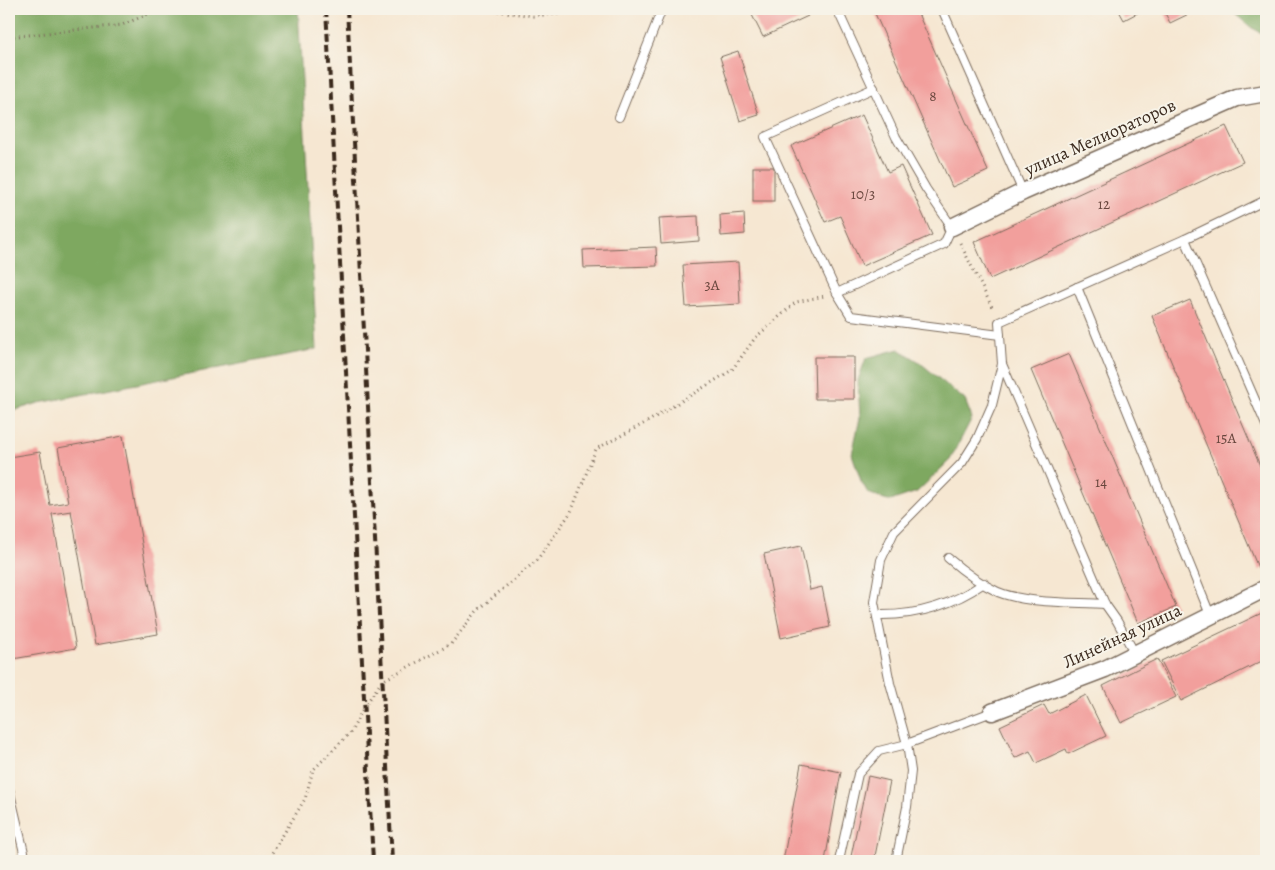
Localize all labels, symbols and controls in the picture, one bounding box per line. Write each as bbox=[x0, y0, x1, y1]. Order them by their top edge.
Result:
house number: 8 bbox=[929, 86, 937, 106]
street label: улица Мелиораторов bbox=[1020, 93, 1179, 182]
house number: 10/3 bbox=[851, 184, 875, 204]
house number: 12 bbox=[1098, 194, 1110, 214]
house number: 3А bbox=[704, 275, 720, 295]
house number: 15А bbox=[1216, 428, 1236, 448]
house number: 14 bbox=[1095, 472, 1107, 492]
street label: Линейная улица bbox=[1059, 598, 1186, 674]

